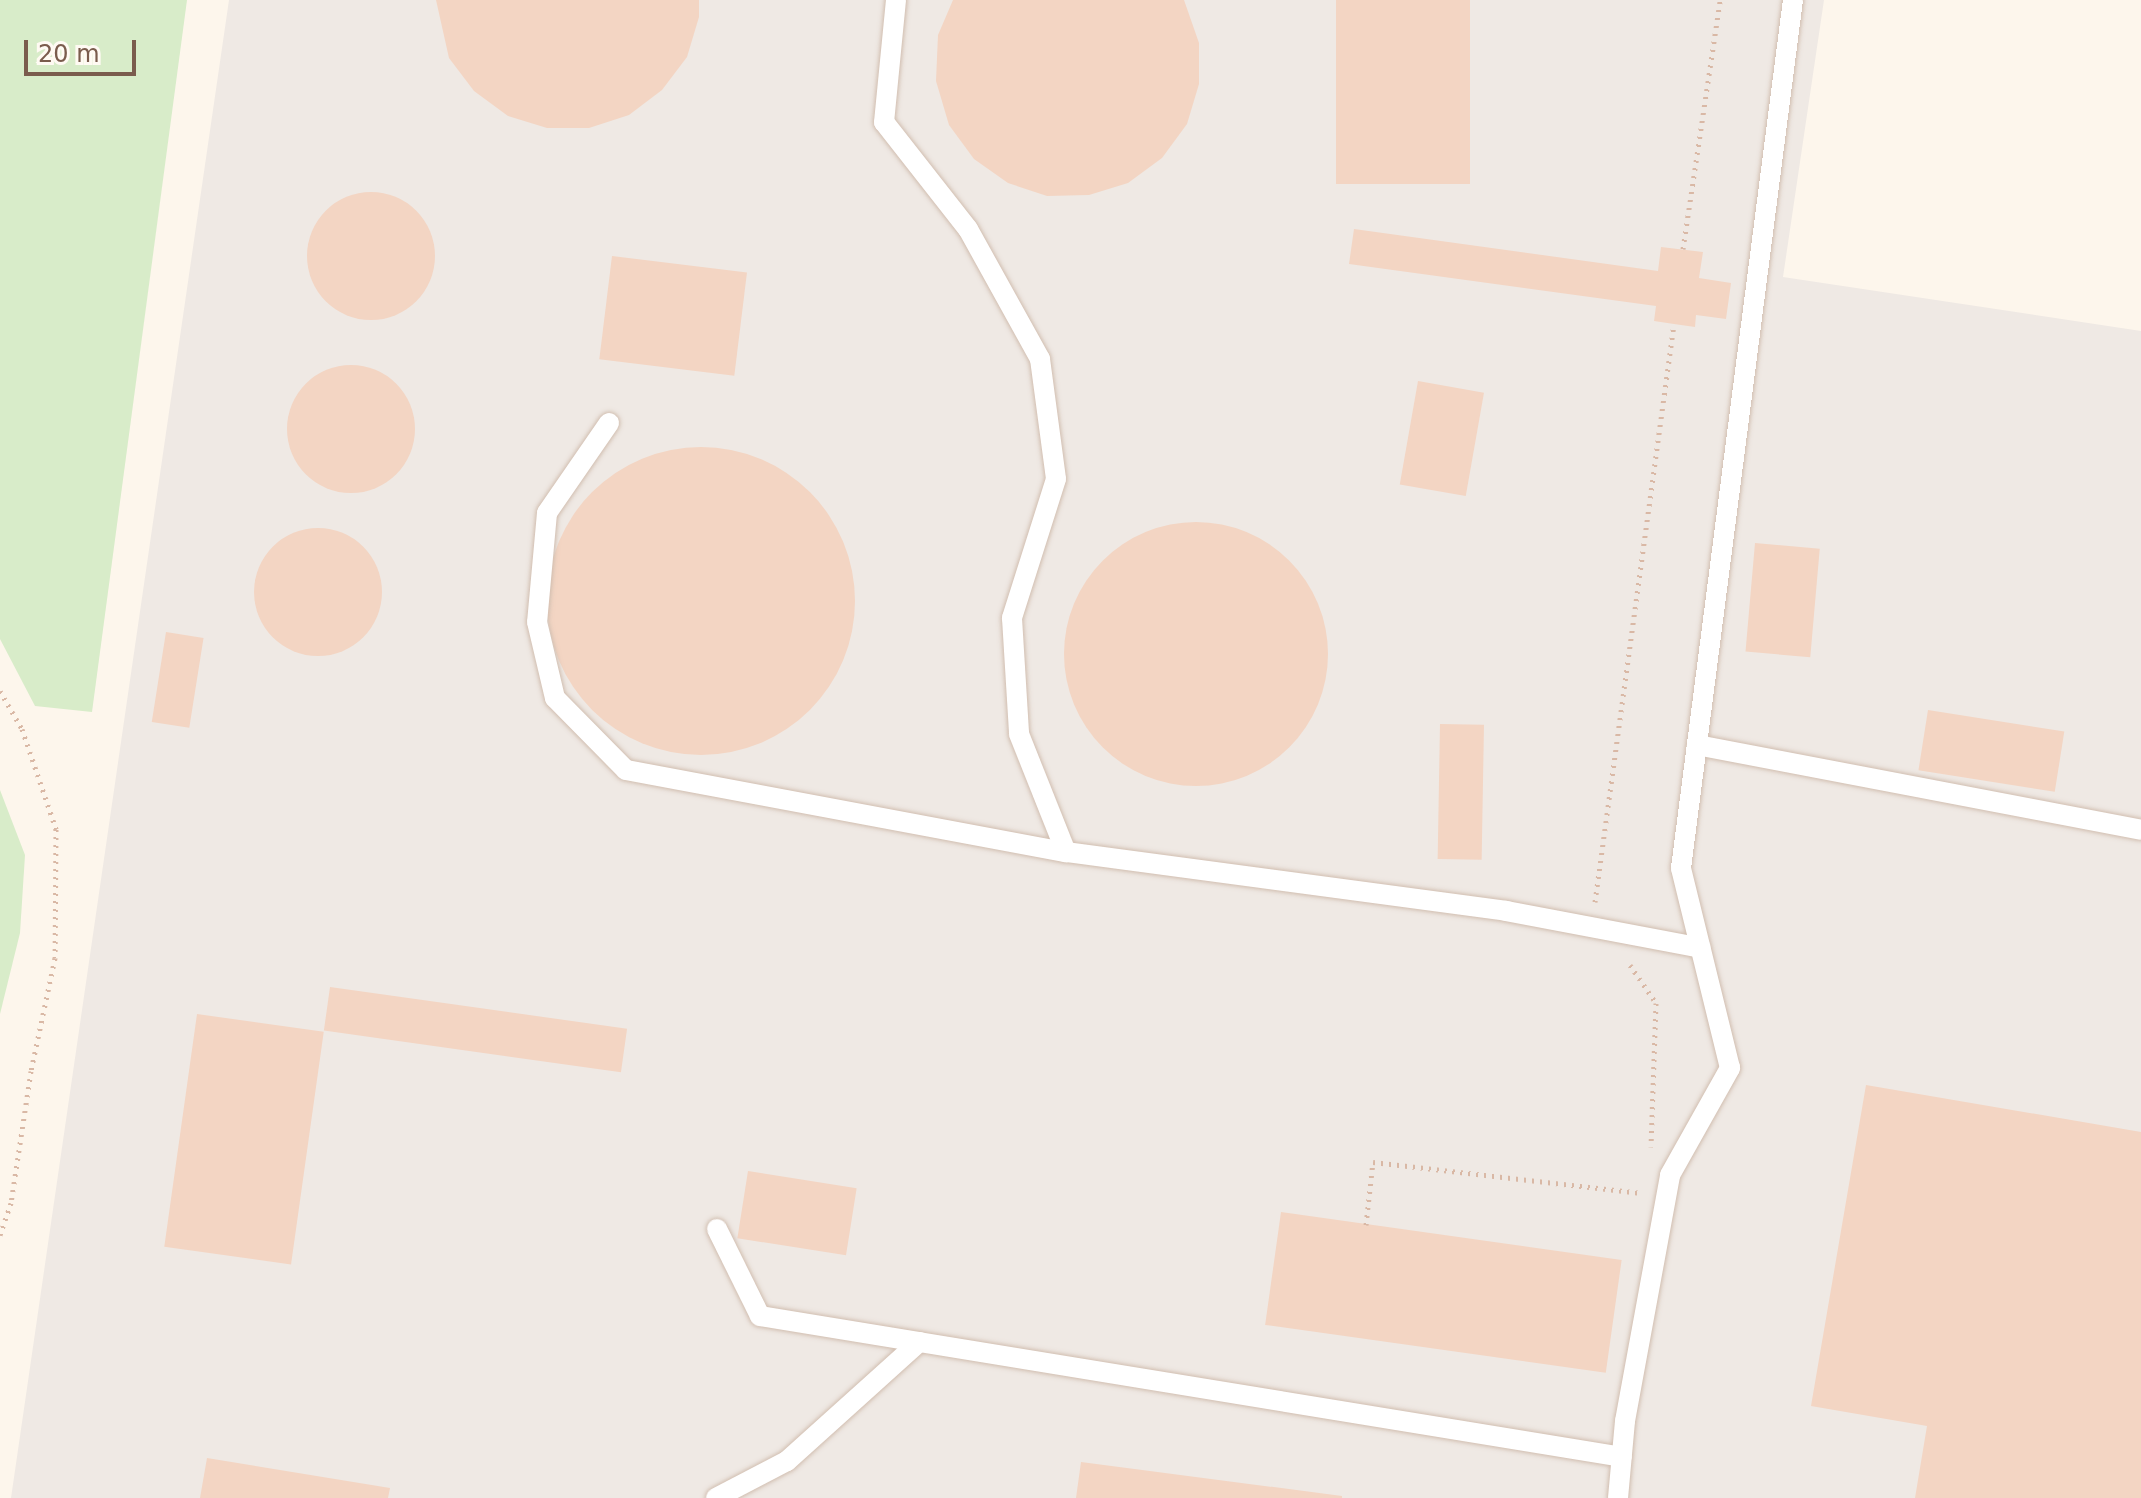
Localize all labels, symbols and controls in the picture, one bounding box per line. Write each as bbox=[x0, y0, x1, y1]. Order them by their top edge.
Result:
scale bar bbox=[28, 24, 140, 74]
text: 20 m bbox=[38, 40, 100, 68]

